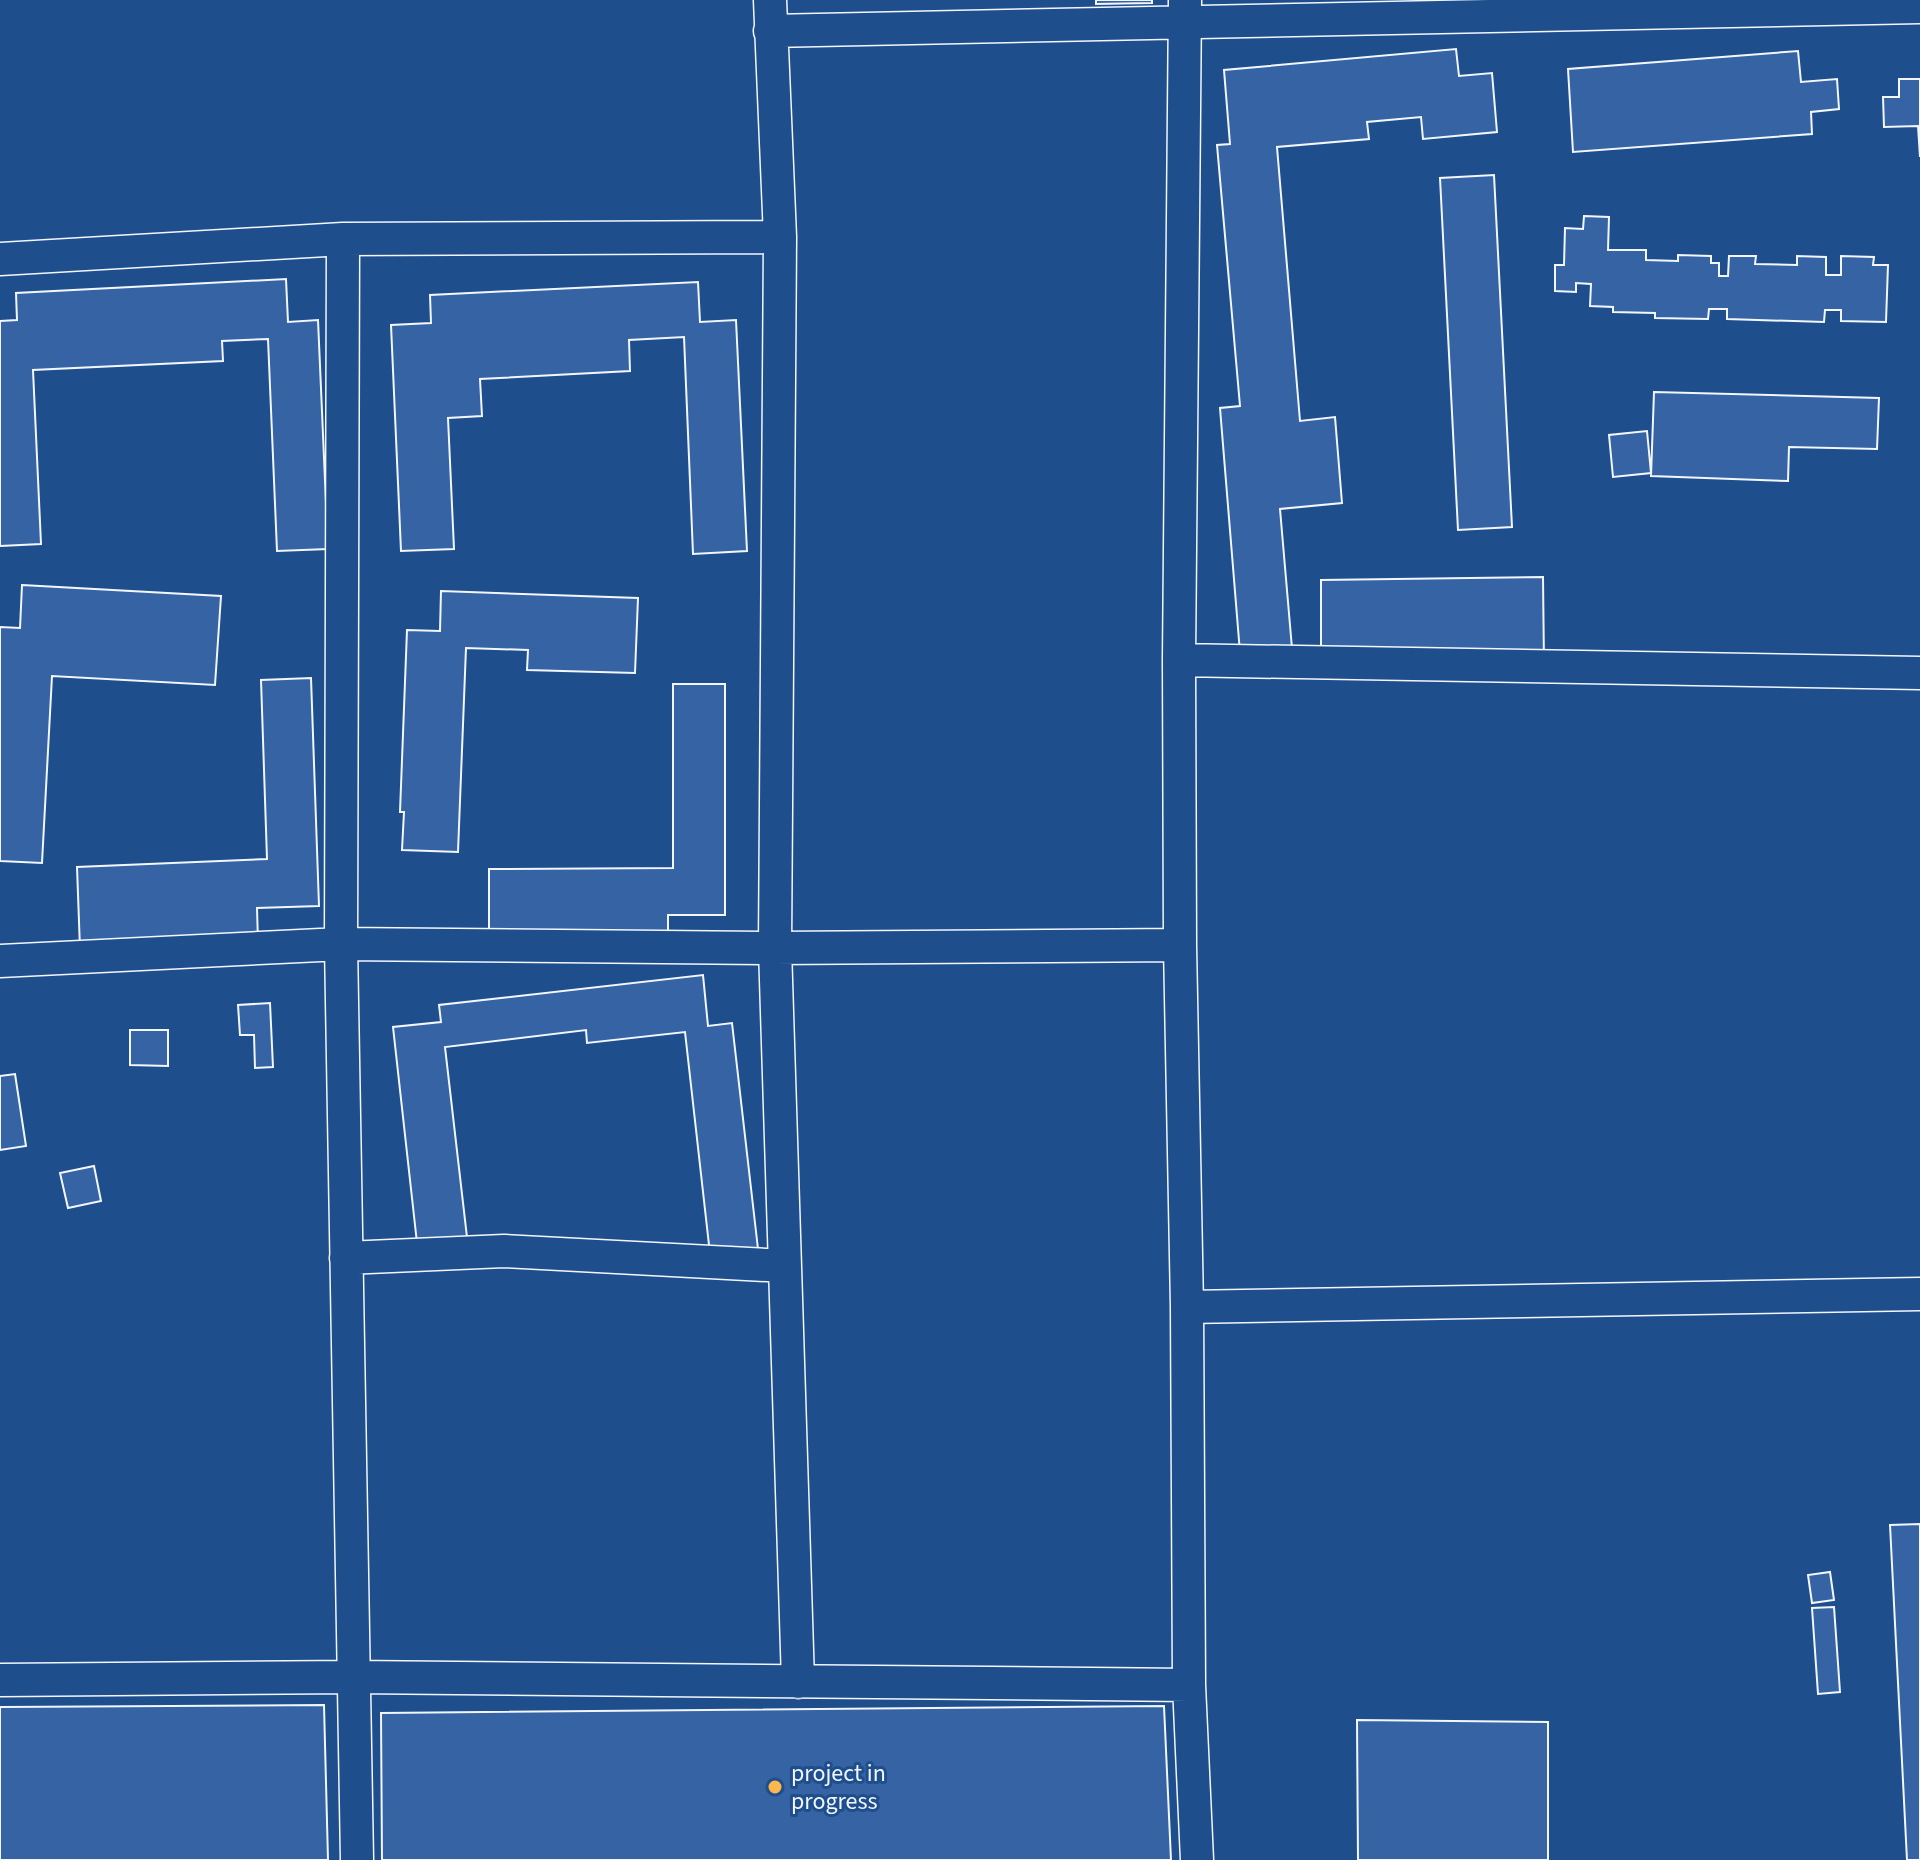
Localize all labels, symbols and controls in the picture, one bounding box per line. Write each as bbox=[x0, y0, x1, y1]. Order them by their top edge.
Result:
place label: project in progress bbox=[791, 1756, 886, 1819]
marker: project in progress bbox=[766, 1778, 784, 1796]

